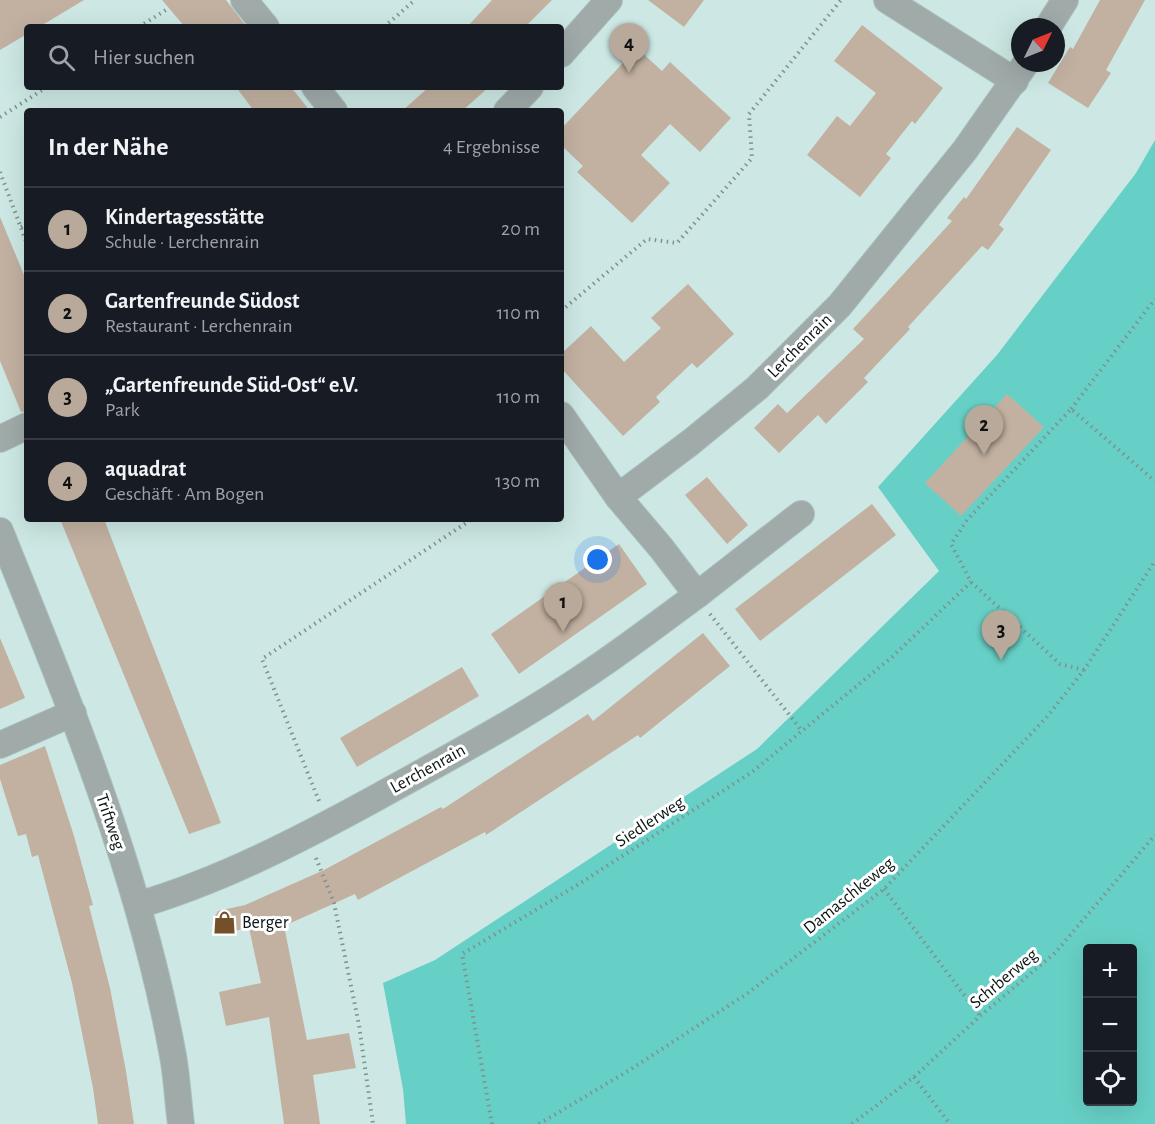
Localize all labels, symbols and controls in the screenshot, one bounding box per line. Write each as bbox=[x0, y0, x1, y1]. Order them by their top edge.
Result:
north arrow bbox=[1011, 18, 1065, 72]
pin: 4 bbox=[610, 23, 648, 73]
search box bbox=[24, 24, 564, 90]
icon: search bbox=[45, 41, 78, 74]
text: Hier suchen bbox=[93, 46, 195, 68]
text: In der Nähe bbox=[48, 134, 168, 160]
text: 4 Ergebnisse bbox=[443, 137, 540, 157]
text: Kindertagesstätte bbox=[105, 206, 264, 228]
text: 1 bbox=[64, 219, 71, 239]
text: 20 m bbox=[501, 219, 540, 239]
text: Schule · Lerchenrain bbox=[105, 232, 259, 252]
text: Gartenfreunde Südost bbox=[105, 290, 300, 312]
text: 2 bbox=[63, 303, 72, 323]
text: 110 m bbox=[496, 303, 540, 323]
street label: Lerchenrain bbox=[764, 310, 836, 382]
text: Restaurant · Lerchenrain bbox=[105, 316, 293, 336]
text: „Gartenfreunde Süd-Ost“ e.V. bbox=[105, 374, 358, 396]
text: 3 bbox=[63, 387, 72, 407]
text: 110 m bbox=[496, 387, 540, 407]
text: Park bbox=[105, 400, 140, 420]
pin: 2 bbox=[964, 406, 1004, 455]
text: aquadrat bbox=[105, 458, 186, 480]
text: 4 bbox=[62, 471, 73, 491]
text: 130 m bbox=[495, 471, 540, 491]
text: Geschäft · Am Bogen bbox=[105, 484, 264, 504]
your location bbox=[583, 545, 612, 574]
pin: 1 bbox=[544, 582, 582, 632]
pin: 3 bbox=[982, 610, 1020, 660]
street label: Lerchenrain bbox=[388, 741, 468, 797]
street label: Triftweg bbox=[92, 792, 128, 853]
street label: Siedlerweg bbox=[612, 793, 688, 851]
street label: Damaschkeweg bbox=[800, 854, 898, 938]
shop icon: Berger bbox=[211, 910, 237, 936]
place label: Berger bbox=[242, 914, 289, 932]
map controls bbox=[1083, 944, 1137, 1106]
button: + bbox=[1083, 944, 1137, 998]
street label: Schrberweg bbox=[967, 945, 1042, 1012]
button: − bbox=[1083, 998, 1137, 1052]
button: locate bbox=[1083, 1052, 1137, 1106]

